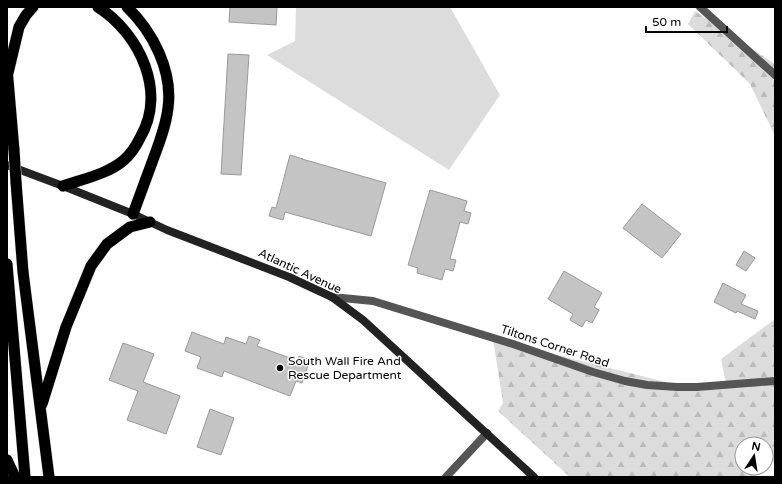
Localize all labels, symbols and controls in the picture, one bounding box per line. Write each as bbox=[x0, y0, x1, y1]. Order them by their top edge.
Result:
scale bar bbox=[646, 8, 727, 34]
text: 50 m bbox=[652, 15, 681, 29]
street label: Atlantic Avenue bbox=[256, 246, 344, 296]
street label: Tiltons Corner Road bbox=[499, 322, 611, 370]
place label: South Wall Fire And Rescue Department bbox=[288, 354, 402, 382]
marker: South Wall Fire And Rescue Department bbox=[275, 363, 285, 373]
north arrow bbox=[734, 436, 774, 476]
text: N bbox=[750, 439, 762, 454]

